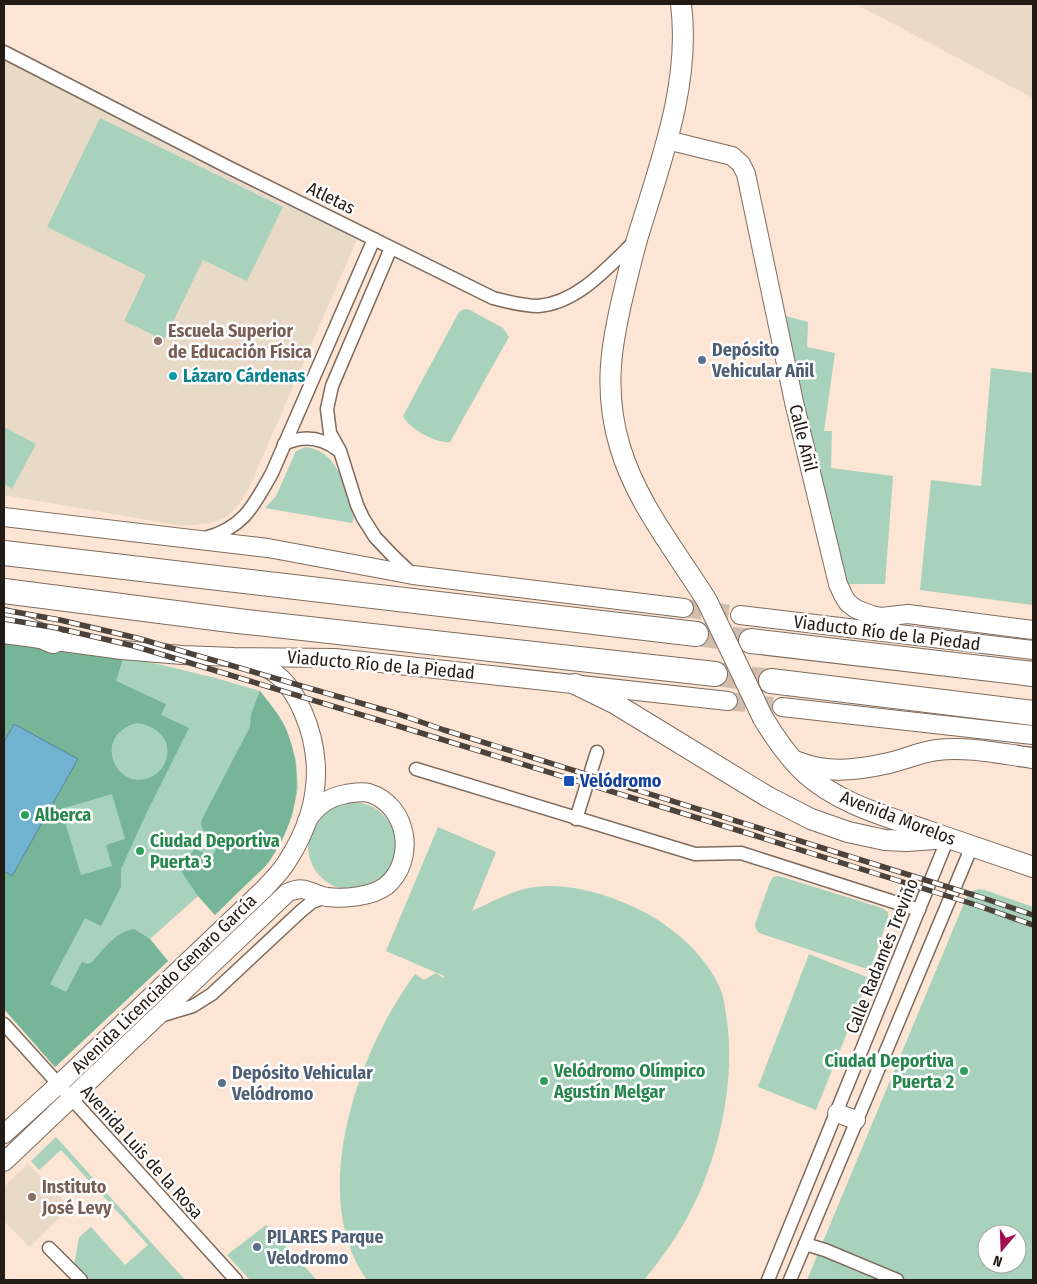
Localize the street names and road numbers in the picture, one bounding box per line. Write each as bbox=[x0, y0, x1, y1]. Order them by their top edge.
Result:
street label: Atletas bbox=[303, 177, 359, 219]
street label: Calle Añil bbox=[784, 402, 822, 474]
street label: Viaducto Río de la Piedad bbox=[792, 611, 982, 655]
street label: Viaducto Río de la Piedad bbox=[286, 646, 476, 684]
street label: Avenida Morelos bbox=[837, 786, 959, 850]
street label: Calle Radamés Treviño bbox=[841, 875, 923, 1037]
street label: Avenida Licenciado Genaro García bbox=[67, 890, 261, 1078]
street label: Avenida Luis de la Rosa bbox=[76, 1081, 208, 1224]

